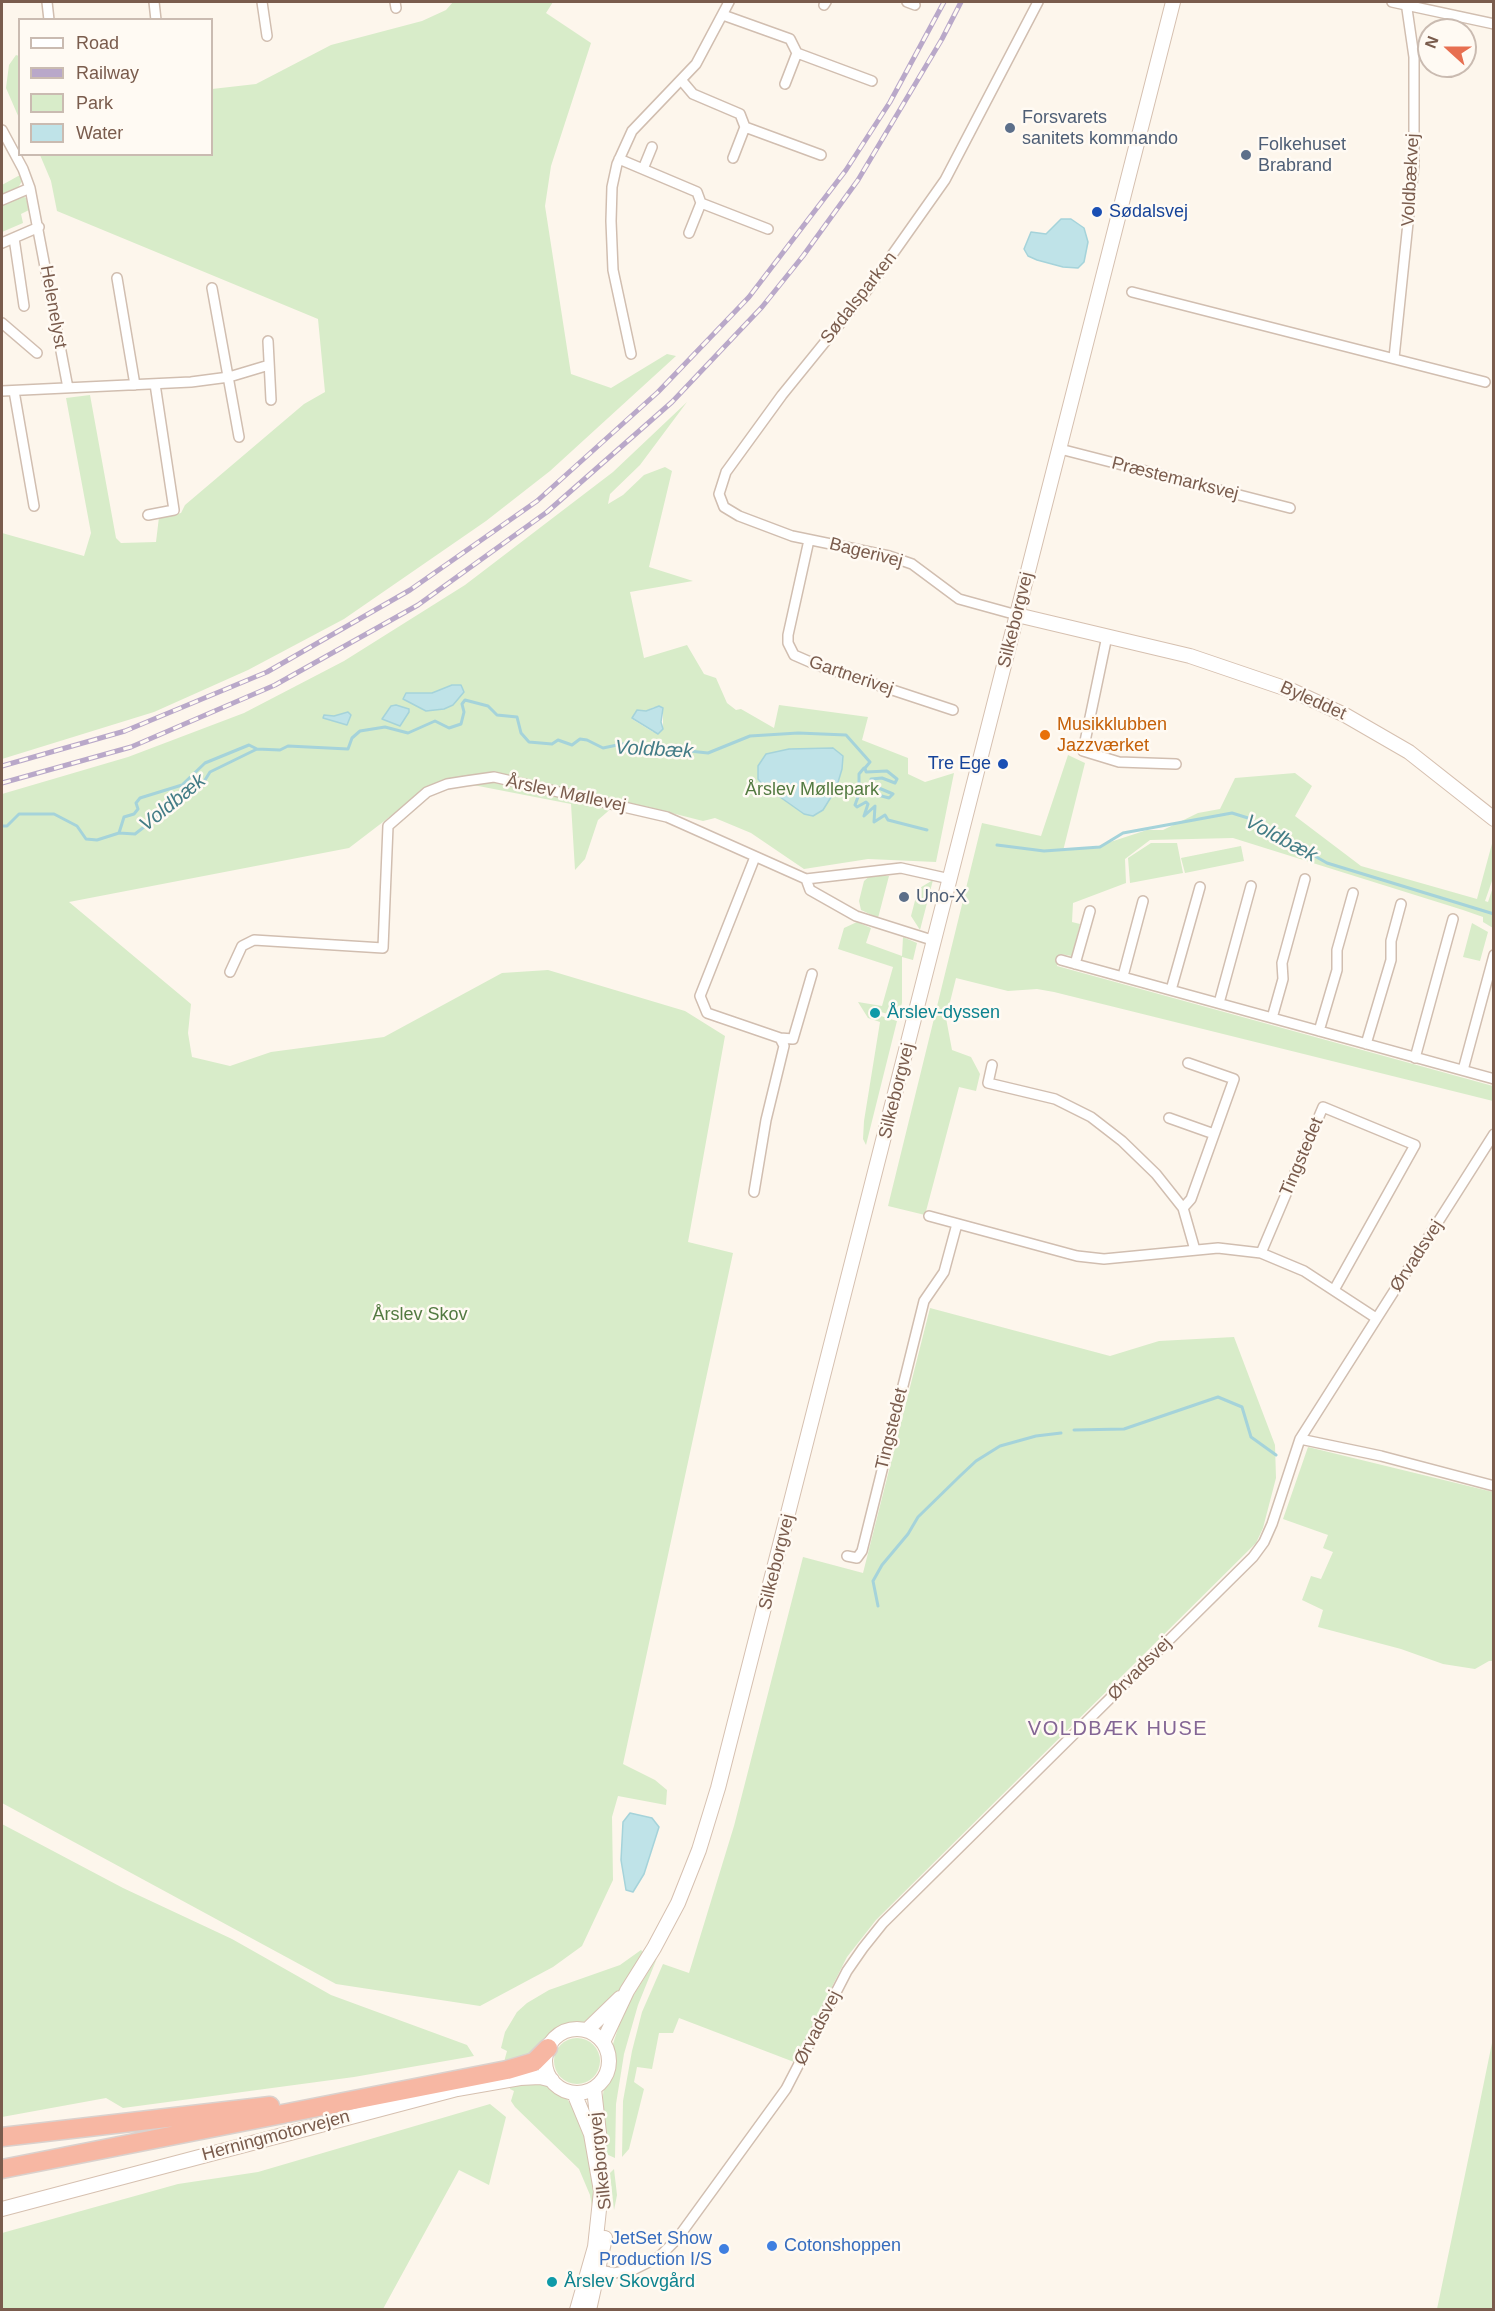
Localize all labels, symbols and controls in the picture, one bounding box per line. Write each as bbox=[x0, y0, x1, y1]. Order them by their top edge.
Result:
legend bbox=[18, 18, 213, 156]
north arrow bbox=[1417, 18, 1477, 78]
text: Road bbox=[76, 33, 119, 53]
text: N bbox=[1422, 34, 1442, 51]
text: Railway bbox=[76, 63, 139, 83]
text: Park bbox=[76, 93, 113, 113]
place label: Forsvarets sanitets kommando bbox=[1022, 107, 1178, 150]
marker: Forsvarets sanitets kommando bbox=[1003, 121, 1017, 135]
text: Water bbox=[76, 123, 123, 143]
street label: Voldbækvej bbox=[1398, 133, 1424, 227]
place label: Folkehuset Brabrand bbox=[1258, 134, 1346, 176]
marker: Folkehuset Brabrand bbox=[1239, 148, 1253, 162]
place label: Sødalsvej bbox=[1109, 201, 1188, 223]
marker: Sødalsvej bbox=[1090, 205, 1104, 219]
street label: Sødalsparken bbox=[816, 248, 902, 348]
street label: Helenelyst bbox=[35, 264, 71, 350]
street label: Præstemarksvej bbox=[1109, 453, 1241, 505]
street label: Bagerivej bbox=[827, 533, 905, 573]
street label: Silkeborgvej bbox=[994, 570, 1038, 670]
street label: Gartnerivej bbox=[806, 651, 896, 701]
street label: Byleddet bbox=[1277, 677, 1349, 725]
place label: Musikklubben Jazzværket bbox=[1057, 714, 1167, 756]
marker: Musikklubben Jazzværket bbox=[1038, 728, 1052, 742]
water label: Voldbæk bbox=[614, 736, 694, 764]
place label: Tre Ege bbox=[928, 753, 991, 775]
marker: Tre Ege bbox=[996, 757, 1010, 771]
water label: Voldbæk bbox=[135, 769, 211, 837]
street label: Årslev Møllevej bbox=[504, 771, 628, 817]
park label: Årslev Møllepark bbox=[745, 779, 879, 801]
water label: Voldbæk bbox=[1241, 810, 1321, 868]
place label: Uno-X bbox=[916, 886, 967, 908]
marker: Uno-X bbox=[897, 890, 911, 904]
place label: Årslev-dyssen bbox=[887, 1002, 1000, 1024]
marker: Årslev-dyssen bbox=[868, 1006, 882, 1020]
street label: Silkeborgvej bbox=[875, 1041, 919, 1141]
street label: Tingstedet bbox=[1276, 1114, 1328, 1200]
street label: Ørvadsvej bbox=[1386, 1216, 1448, 1296]
park label: Årslev Skov bbox=[372, 1304, 468, 1326]
street label: Tingstedet bbox=[871, 1386, 913, 1472]
street label: Silkeborgvej bbox=[755, 1512, 799, 1612]
street label: Ørvadsvej bbox=[1104, 1633, 1176, 1705]
district label: VOLDBÆK HUSE bbox=[1028, 1717, 1208, 1741]
street label: Ørvadsvej bbox=[790, 1987, 846, 2069]
street label: Herningmotorvejen bbox=[200, 2106, 352, 2166]
street label: Silkeborgvej bbox=[585, 2111, 617, 2211]
place label: JetSet Show Production I/S bbox=[599, 2228, 712, 2270]
place label: Cotonshoppen bbox=[784, 2235, 901, 2257]
marker: Cotonshoppen bbox=[765, 2239, 779, 2253]
marker: JetSet Show Production I/S bbox=[717, 2242, 731, 2256]
place label: Årslev Skovgård bbox=[564, 2271, 695, 2293]
marker: Årslev Skovgård bbox=[545, 2275, 559, 2289]

